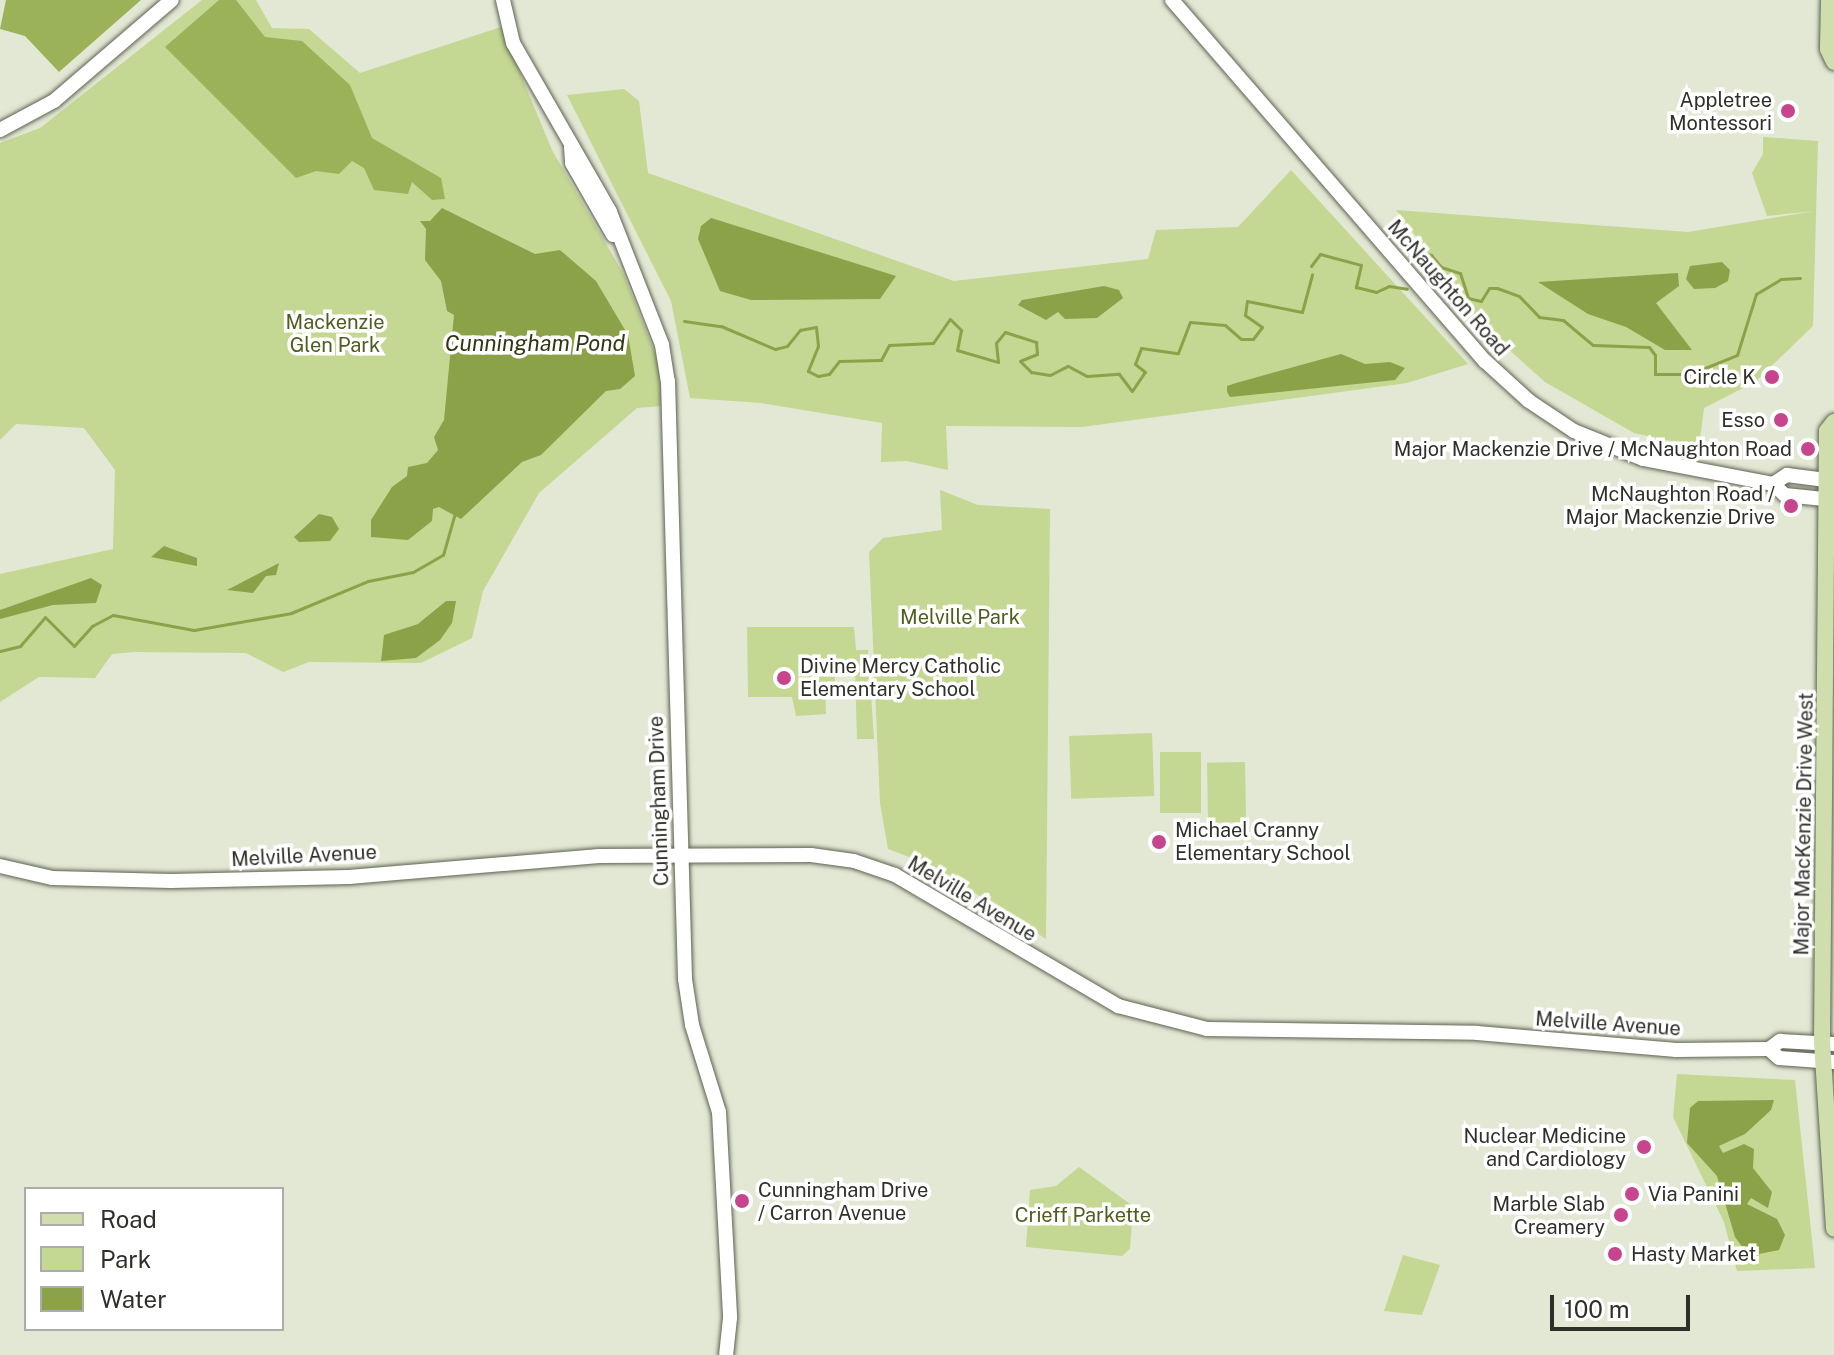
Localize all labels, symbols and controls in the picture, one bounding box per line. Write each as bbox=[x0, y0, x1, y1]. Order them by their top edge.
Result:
place label: Appletree Montessori bbox=[1669, 88, 1772, 135]
marker: Appletree Montessori bbox=[1779, 102, 1797, 120]
street label: McNaughton Road bbox=[1382, 215, 1514, 361]
park label: Mackenzie Glen Park bbox=[286, 310, 384, 357]
water label: Cunningham Pond bbox=[445, 331, 625, 357]
place label: Circle K bbox=[1683, 365, 1756, 389]
marker: Circle K bbox=[1763, 368, 1781, 386]
place label: Esso bbox=[1721, 408, 1765, 432]
marker: Esso bbox=[1772, 411, 1790, 429]
place label: Major Mackenzie Drive / McNaughton Road bbox=[1394, 437, 1792, 461]
marker: Major Mackenzie Drive / McNaughton Road bbox=[1799, 440, 1817, 458]
place label: McNaughton Road / Major Mackenzie Drive bbox=[1565, 482, 1775, 529]
marker: McNaughton Road / Major Mackenzie Drive bbox=[1782, 497, 1800, 515]
park label: Melville Park bbox=[900, 605, 1020, 629]
place label: Divine Mercy Catholic Elementary School bbox=[800, 654, 1001, 701]
marker: Divine Mercy Catholic Elementary School bbox=[775, 669, 793, 687]
street label: Major MacKenzie Drive West bbox=[1790, 692, 1818, 956]
street label: Cunningham Drive bbox=[644, 716, 674, 886]
place label: Michael Cranny Elementary School bbox=[1175, 818, 1351, 865]
marker: Michael Cranny Elementary School bbox=[1150, 833, 1168, 851]
street label: Melville Avenue bbox=[231, 840, 377, 872]
street label: Melville Avenue bbox=[903, 851, 1041, 947]
street label: Melville Avenue bbox=[1534, 1007, 1682, 1041]
place label: Nuclear Medicine and Cardiology bbox=[1463, 1124, 1626, 1171]
marker: Nuclear Medicine and Cardiology bbox=[1633, 1136, 1655, 1158]
place label: Cunningham Drive / Carron Avenue bbox=[758, 1178, 928, 1225]
place label: Via Panini bbox=[1648, 1182, 1739, 1206]
marker: Via Panini bbox=[1623, 1185, 1641, 1203]
legend bbox=[24, 1187, 284, 1331]
marker: Cunningham Drive / Carron Avenue bbox=[733, 1192, 751, 1210]
place label: Marble Slab Creamery bbox=[1492, 1192, 1605, 1239]
park label: Crieff Parkette bbox=[1015, 1203, 1151, 1227]
text: Road bbox=[100, 1205, 157, 1233]
marker: Marble Slab Creamery bbox=[1612, 1206, 1630, 1224]
place label: Hasty Market bbox=[1631, 1242, 1756, 1266]
text: Park bbox=[100, 1245, 151, 1273]
marker: Hasty Market bbox=[1606, 1245, 1624, 1263]
scale bar bbox=[1554, 1279, 1694, 1329]
text: Water bbox=[100, 1285, 167, 1313]
text: 100 m bbox=[1564, 1295, 1630, 1323]

